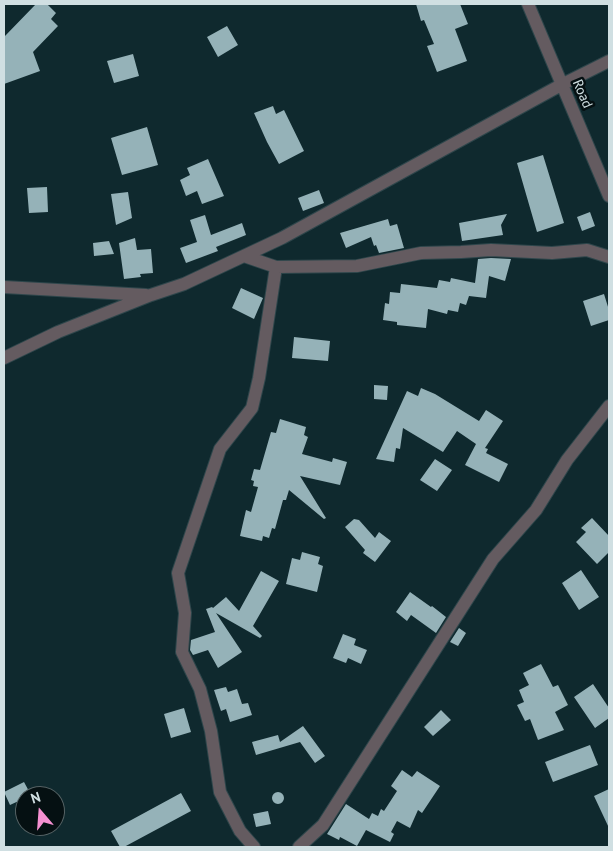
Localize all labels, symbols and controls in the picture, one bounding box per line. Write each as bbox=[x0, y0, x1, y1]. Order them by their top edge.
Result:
street label: Road bbox=[568, 77, 596, 111]
north arrow bbox=[15, 786, 65, 836]
text: N bbox=[29, 788, 43, 808]

